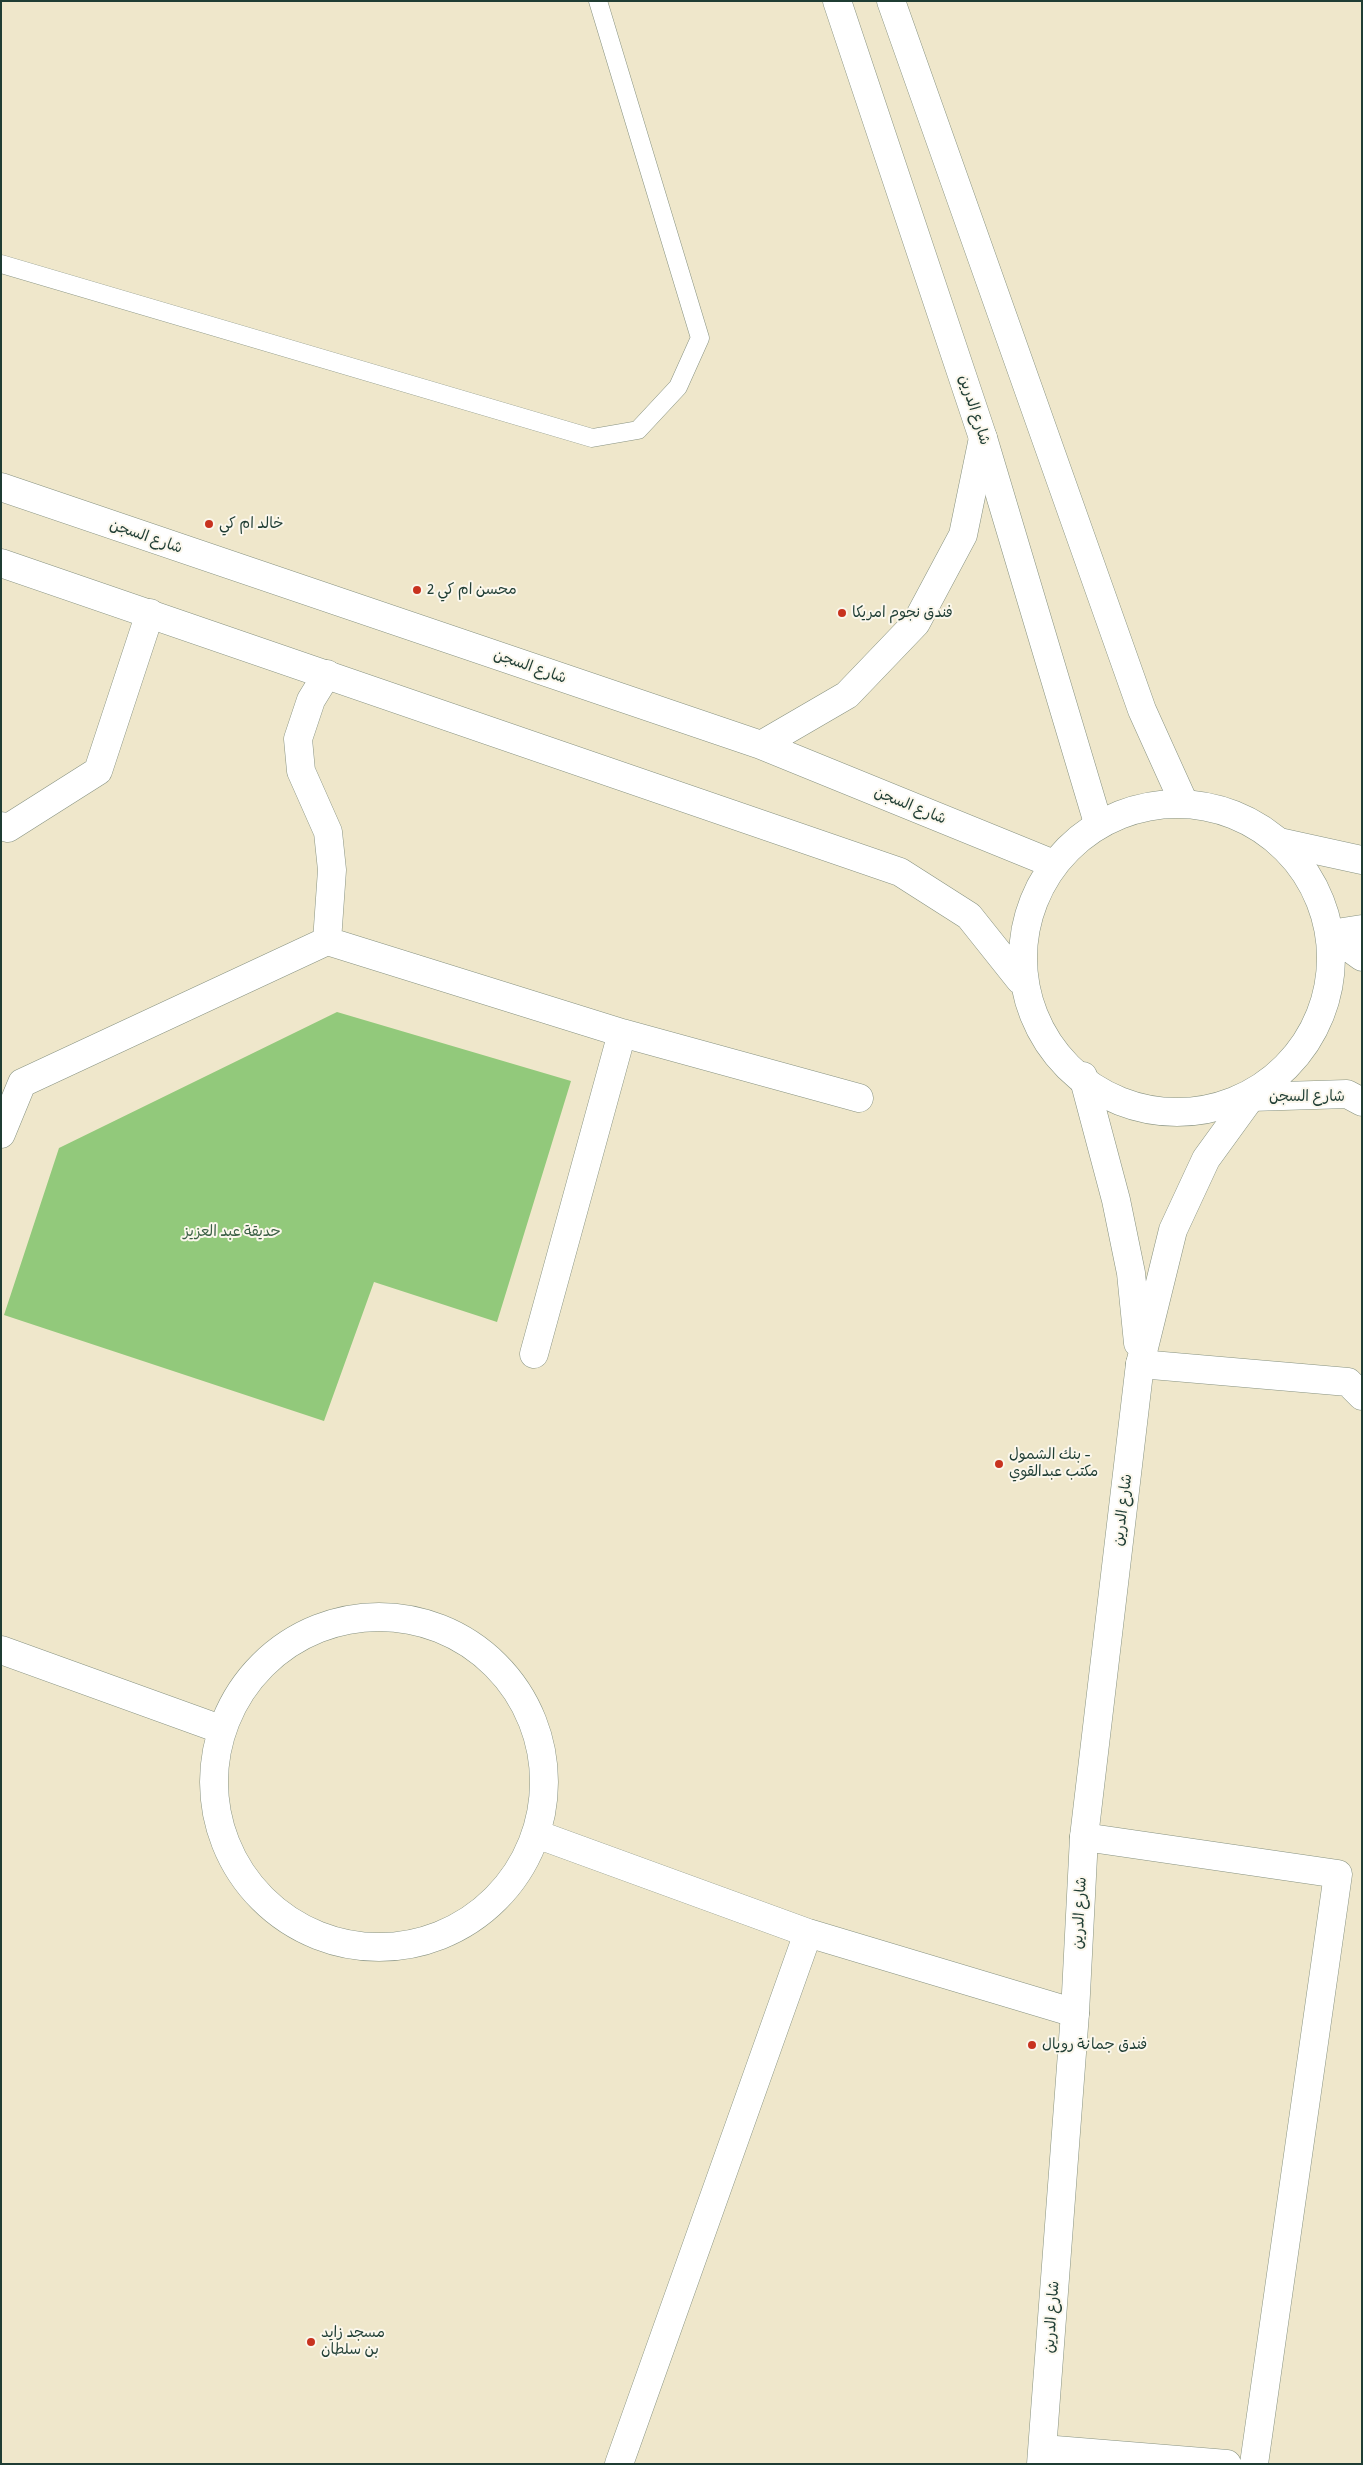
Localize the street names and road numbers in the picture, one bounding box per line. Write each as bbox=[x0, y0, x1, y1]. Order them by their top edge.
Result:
street label: شارع الدرين bbox=[954, 373, 994, 447]
street label: شارع السجن bbox=[107, 516, 185, 558]
street label: شارع السجن bbox=[491, 646, 569, 688]
street label: شارع السجن bbox=[871, 783, 949, 829]
street label: شارع السجن bbox=[1269, 1088, 1345, 1106]
street label: شارع الدرين bbox=[1110, 1473, 1136, 1547]
street label: شارع الدرين bbox=[1069, 1876, 1091, 1950]
street label: شارع الدرين bbox=[1040, 2280, 1064, 2354]

